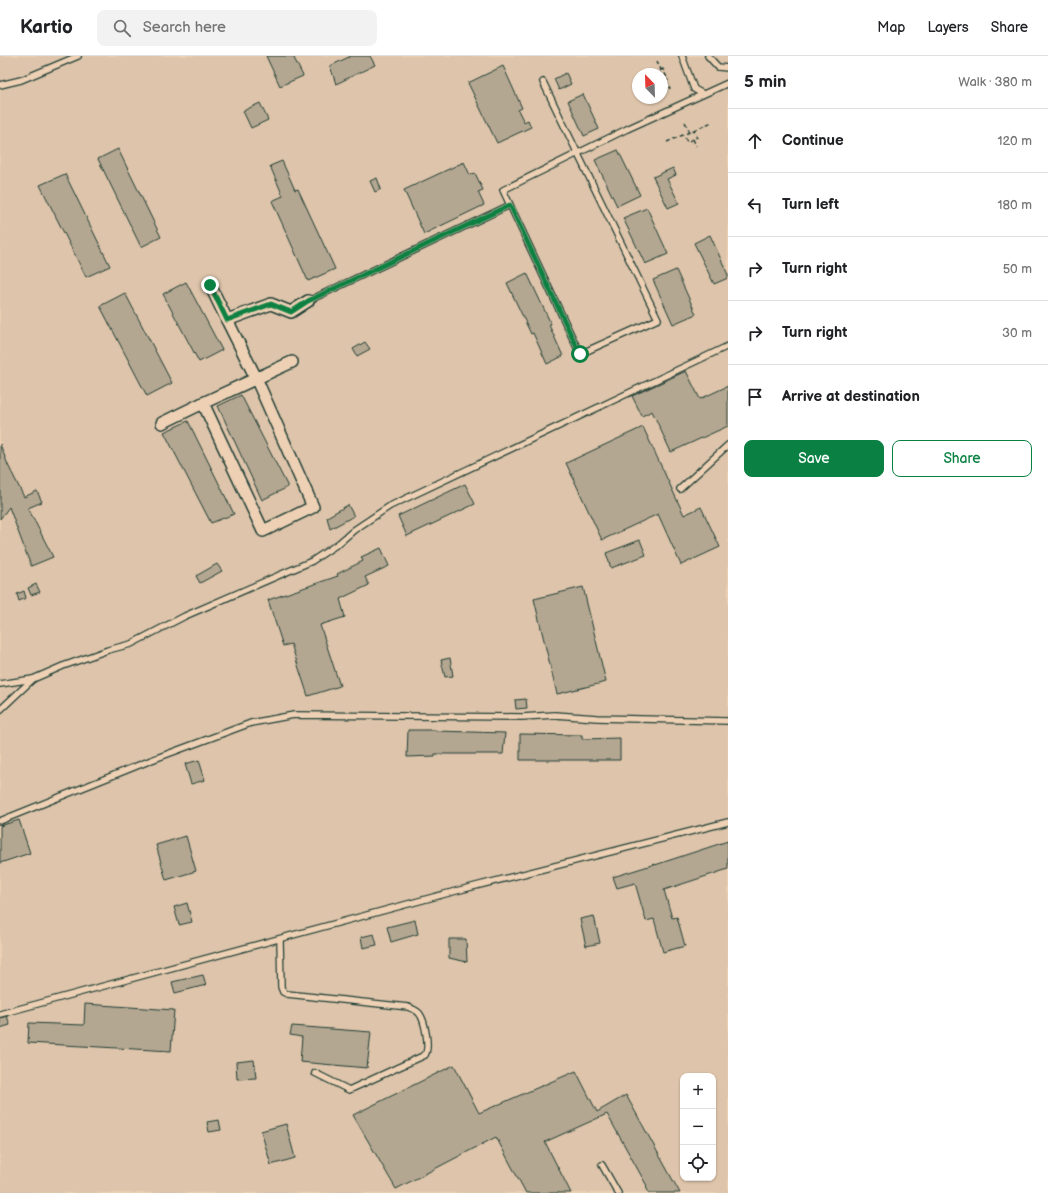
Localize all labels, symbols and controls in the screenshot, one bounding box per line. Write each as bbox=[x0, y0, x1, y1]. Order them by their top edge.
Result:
search box bbox=[97, 10, 377, 46]
text: Kartio bbox=[20, 16, 73, 39]
icon: search bbox=[111, 17, 133, 39]
text: Search here bbox=[143, 18, 226, 37]
text: Map bbox=[877, 19, 905, 36]
text: Layers bbox=[927, 19, 969, 36]
text: Share bbox=[991, 19, 1028, 36]
north arrow bbox=[632, 68, 668, 104]
text: 5 min bbox=[744, 72, 787, 92]
text: Walk · 380 m bbox=[958, 74, 1032, 90]
icon: ahead bbox=[744, 130, 766, 152]
text: Continue bbox=[782, 131, 844, 150]
text: 120 m bbox=[997, 133, 1032, 149]
icon: left bbox=[744, 194, 766, 216]
text: Turn left bbox=[782, 195, 839, 214]
text: 180 m bbox=[997, 197, 1032, 213]
icon: right bbox=[744, 258, 766, 280]
text: Turn right bbox=[782, 259, 847, 278]
text: 50 m bbox=[1003, 261, 1032, 277]
route end bbox=[201, 276, 219, 294]
icon: right bbox=[744, 322, 766, 344]
text: Turn right bbox=[782, 323, 847, 342]
text: 30 m bbox=[1002, 325, 1032, 341]
route start bbox=[571, 345, 589, 363]
icon: arrive bbox=[744, 386, 766, 408]
text: Arrive at destination bbox=[782, 387, 920, 406]
button: Save bbox=[744, 440, 884, 477]
button: Share bbox=[892, 440, 1032, 477]
map controls bbox=[680, 1073, 716, 1181]
button: + bbox=[680, 1073, 716, 1109]
button: − bbox=[680, 1109, 716, 1145]
button: locate bbox=[680, 1145, 716, 1181]

